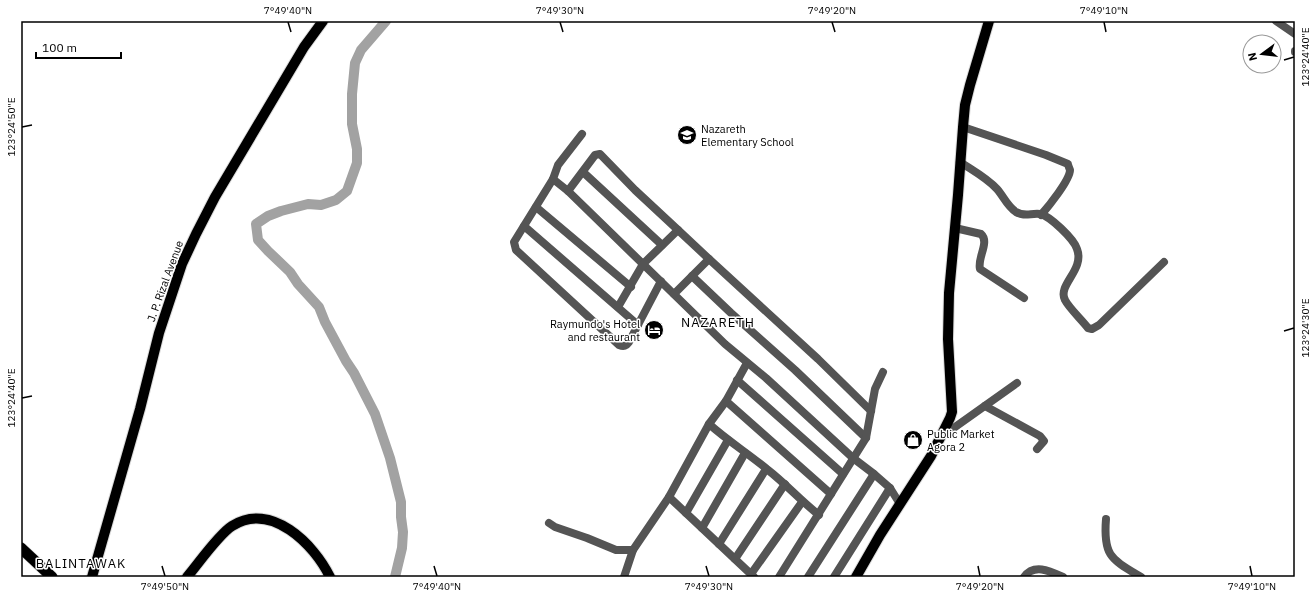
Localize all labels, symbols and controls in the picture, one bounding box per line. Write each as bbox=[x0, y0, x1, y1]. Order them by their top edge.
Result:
text: 7°49'40"N bbox=[264, 4, 312, 17]
text: 7°49'30"N bbox=[536, 4, 584, 17]
text: 7°49'20"N bbox=[808, 4, 856, 17]
text: 7°49'10"N bbox=[1080, 4, 1128, 17]
text: 123°24'40"E bbox=[1299, 27, 1312, 87]
scale bar bbox=[36, 34, 121, 60]
north arrow bbox=[1242, 34, 1282, 74]
text: 100 m bbox=[42, 40, 77, 55]
text: N bbox=[1245, 51, 1260, 62]
text: 123°24'50"E bbox=[5, 97, 18, 157]
place label: Nazareth Elementary School bbox=[701, 122, 794, 149]
school or university icon: Nazareth Elementary School bbox=[676, 124, 698, 146]
street label: J. P. Rizal Avenue bbox=[144, 239, 186, 323]
text: 123°24'30"E bbox=[1299, 298, 1312, 358]
district label: NAZARETH bbox=[681, 314, 755, 331]
place label: Raymundo's Hotel and restaurant bbox=[550, 317, 640, 344]
hotel icon: Raymundo's Hotel and restaurant bbox=[643, 319, 665, 341]
text: 123°24'40"E bbox=[5, 368, 18, 428]
place label: Public Market Agora 2 bbox=[927, 427, 995, 454]
shop icon: Public Market Agora 2 bbox=[902, 429, 924, 451]
district label: BALINTAWAK bbox=[36, 555, 126, 572]
text: 7°49'50"N bbox=[141, 580, 189, 593]
text: 7°49'40"N bbox=[413, 580, 461, 593]
text: 7°49'30"N bbox=[685, 580, 733, 593]
text: 7°49'20"N bbox=[956, 580, 1004, 593]
text: 7°49'10"N bbox=[1228, 580, 1276, 593]

